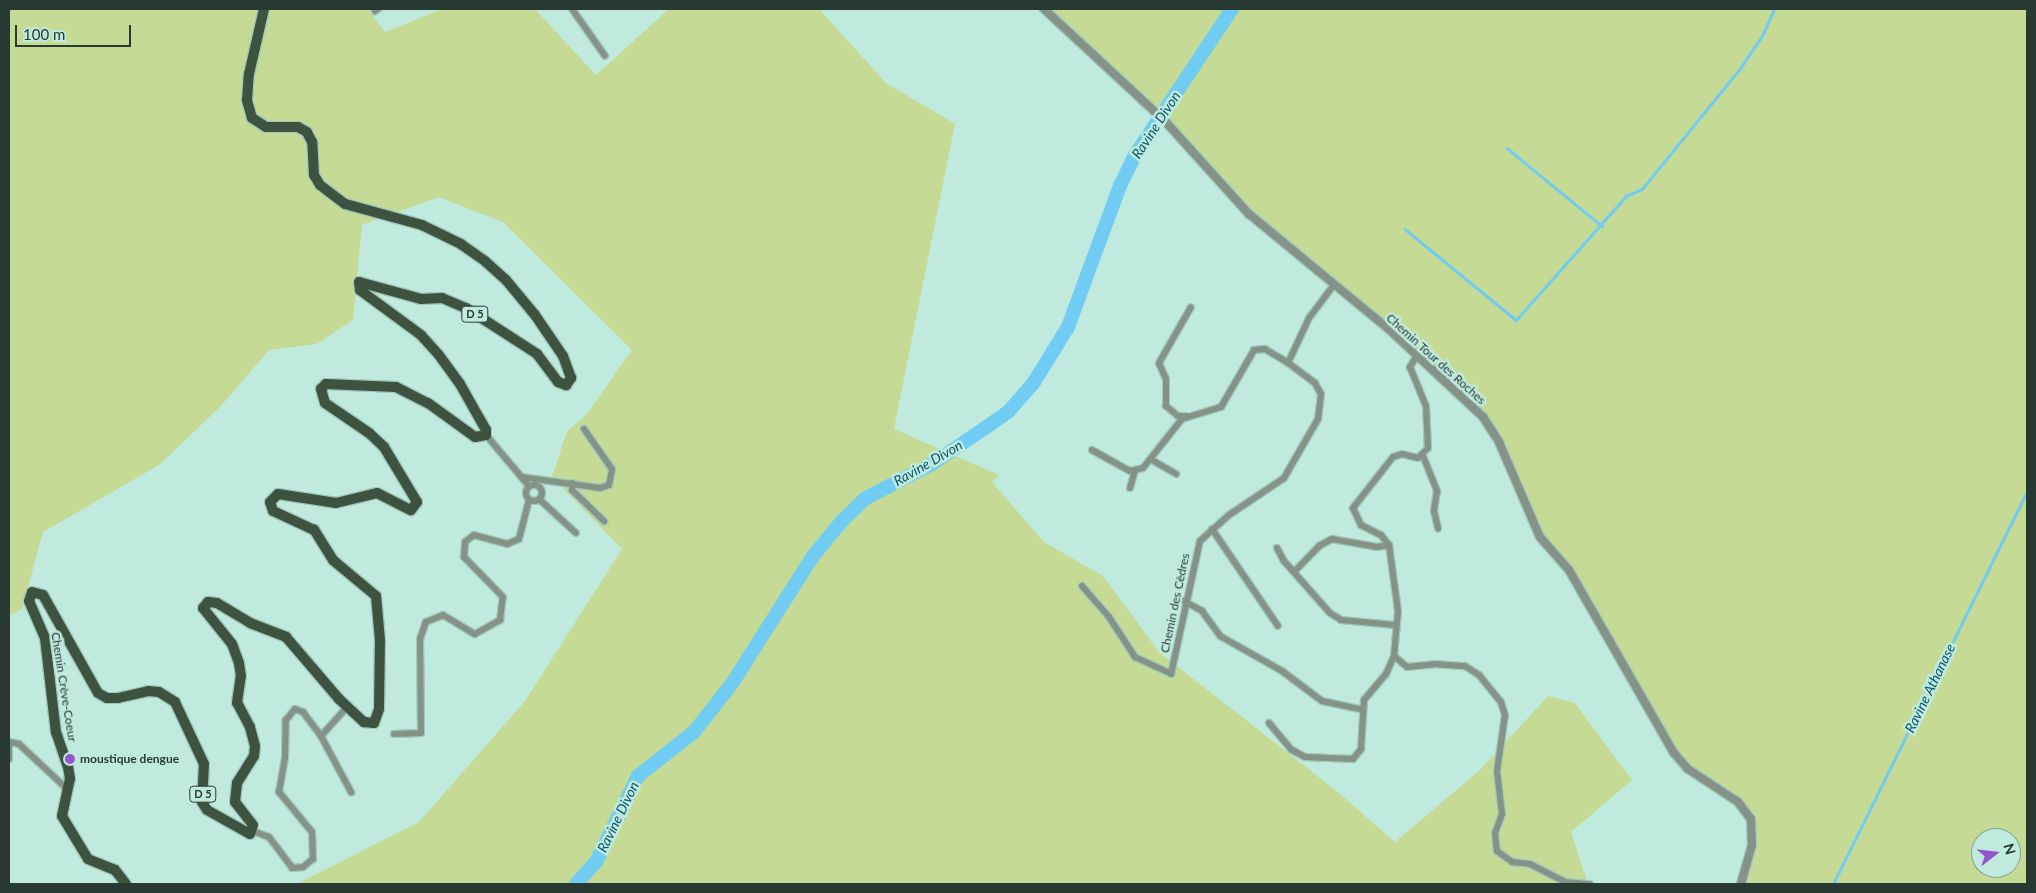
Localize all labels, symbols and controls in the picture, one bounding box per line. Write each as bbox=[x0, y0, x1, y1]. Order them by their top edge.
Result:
scale bar bbox=[18, 15, 134, 47]
text: 100 m bbox=[23, 25, 65, 43]
water label: Ravine Divon bbox=[1128, 88, 1184, 162]
road number: D 5 bbox=[461, 306, 489, 322]
street label: Chemin Tour des Roches bbox=[1383, 310, 1489, 408]
water label: Ravine Divon bbox=[891, 437, 965, 489]
street label: Chemin des Cèdres bbox=[1157, 552, 1193, 654]
street label: Chemin Crève-Coeur bbox=[48, 631, 80, 743]
water label: Ravine Athanase bbox=[1901, 641, 1959, 735]
place label: moustique dengue bbox=[80, 752, 179, 766]
marker: moustique dengue bbox=[64, 753, 76, 765]
water label: Ravine Divon bbox=[594, 779, 642, 855]
road number: D 5 bbox=[189, 786, 217, 802]
north arrow bbox=[1971, 828, 2021, 878]
text: N bbox=[2000, 841, 2020, 857]

